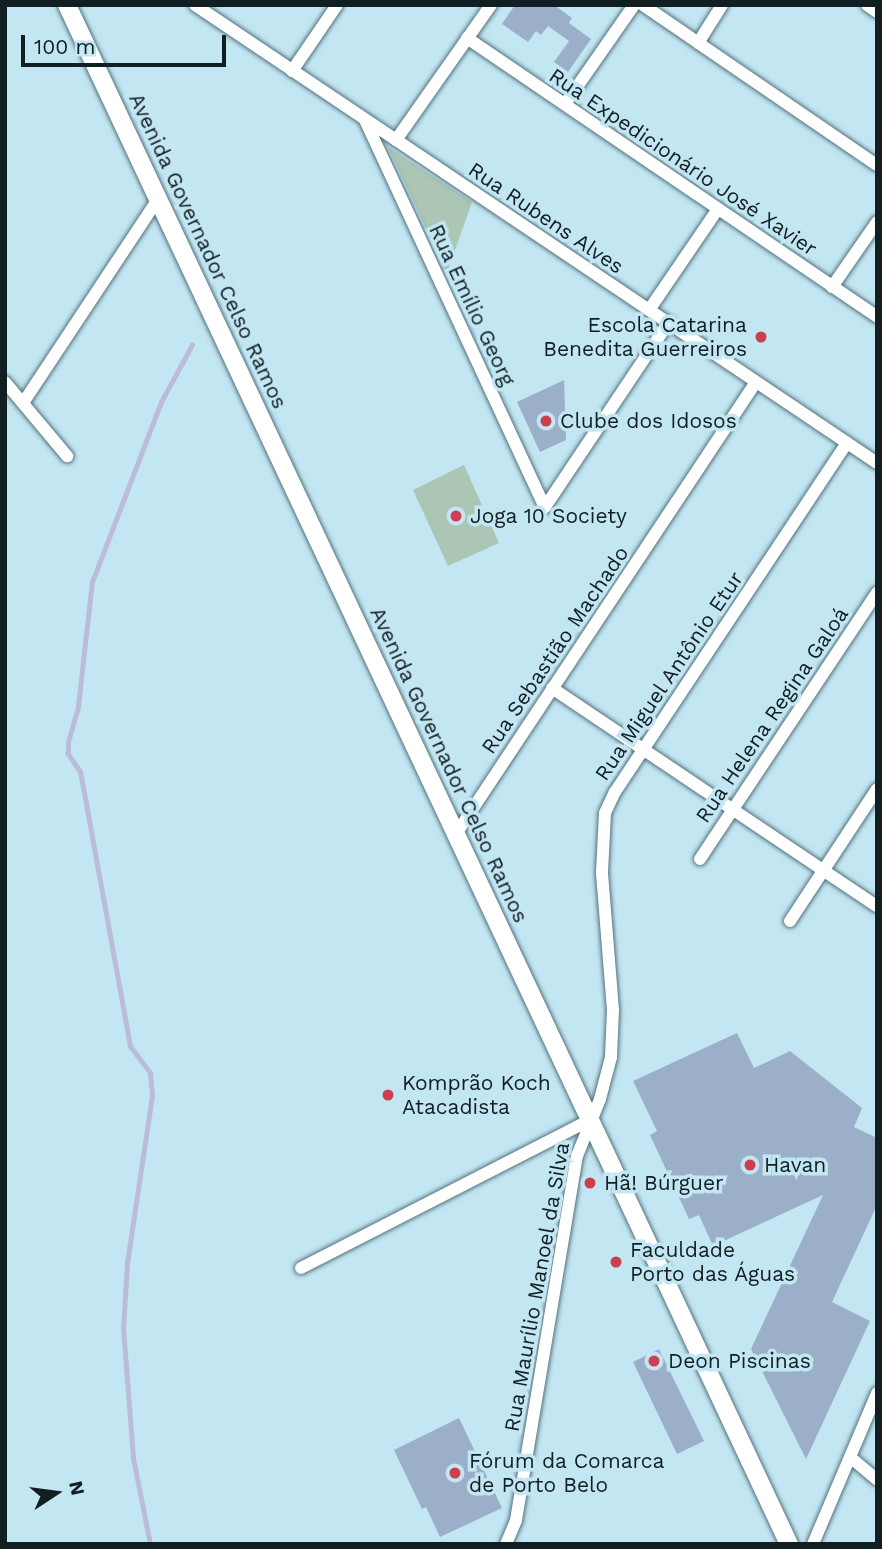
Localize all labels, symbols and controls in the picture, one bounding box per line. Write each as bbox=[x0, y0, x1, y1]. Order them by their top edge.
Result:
scale bar bbox=[24, 21, 229, 65]
text: 100 m bbox=[34, 34, 96, 59]
street label: Rua Expedicionário José Xavier bbox=[544, 62, 822, 262]
street label: Avenida Governador Celso Ramos bbox=[123, 89, 293, 413]
street label: Rua Rubens Alves bbox=[463, 156, 629, 280]
street label: Rua Emílio Georg bbox=[423, 220, 521, 390]
place label: Escola Catarina Benedita Guerreiros bbox=[543, 312, 747, 362]
marker: Escola Catarina Benedita Guerreiros bbox=[753, 329, 769, 345]
place label: Clube dos Idosos bbox=[560, 408, 737, 434]
marker: Clube dos Idosos bbox=[538, 413, 554, 429]
place label: Joga 10 Society bbox=[470, 503, 628, 529]
marker: Joga 10 Society bbox=[448, 508, 464, 524]
street label: Rua Sebastião Machado bbox=[476, 541, 634, 759]
street label: Rua Miguel Antônio Etur bbox=[589, 566, 749, 786]
street label: Rua Helena Regina Galoá bbox=[690, 602, 854, 828]
street label: Avenida Governador Celso Ramos bbox=[364, 603, 534, 927]
place label: Komprão Koch Atacadista bbox=[402, 1070, 551, 1120]
marker: Komprão Koch Atacadista bbox=[380, 1087, 396, 1103]
street label: Rua Maurílio Manoel da Silva bbox=[499, 1140, 575, 1434]
place label: Havan bbox=[764, 1152, 826, 1178]
marker: Havan bbox=[742, 1157, 758, 1173]
place label: Hã! Búrguer bbox=[604, 1170, 724, 1196]
marker: Hã! Búrguer bbox=[582, 1175, 598, 1191]
place label: Faculdade Porto das Águas bbox=[630, 1237, 796, 1287]
marker: Faculdade Porto das Águas bbox=[608, 1254, 624, 1270]
place label: Deon Piscinas bbox=[668, 1348, 811, 1374]
marker: Deon Piscinas bbox=[646, 1353, 662, 1369]
place label: Fórum da Comarca de Porto Belo bbox=[469, 1448, 665, 1498]
north arrow bbox=[21, 1458, 91, 1528]
marker: Fórum da Comarca de Porto Belo bbox=[447, 1465, 463, 1481]
text: N bbox=[64, 1479, 90, 1498]

